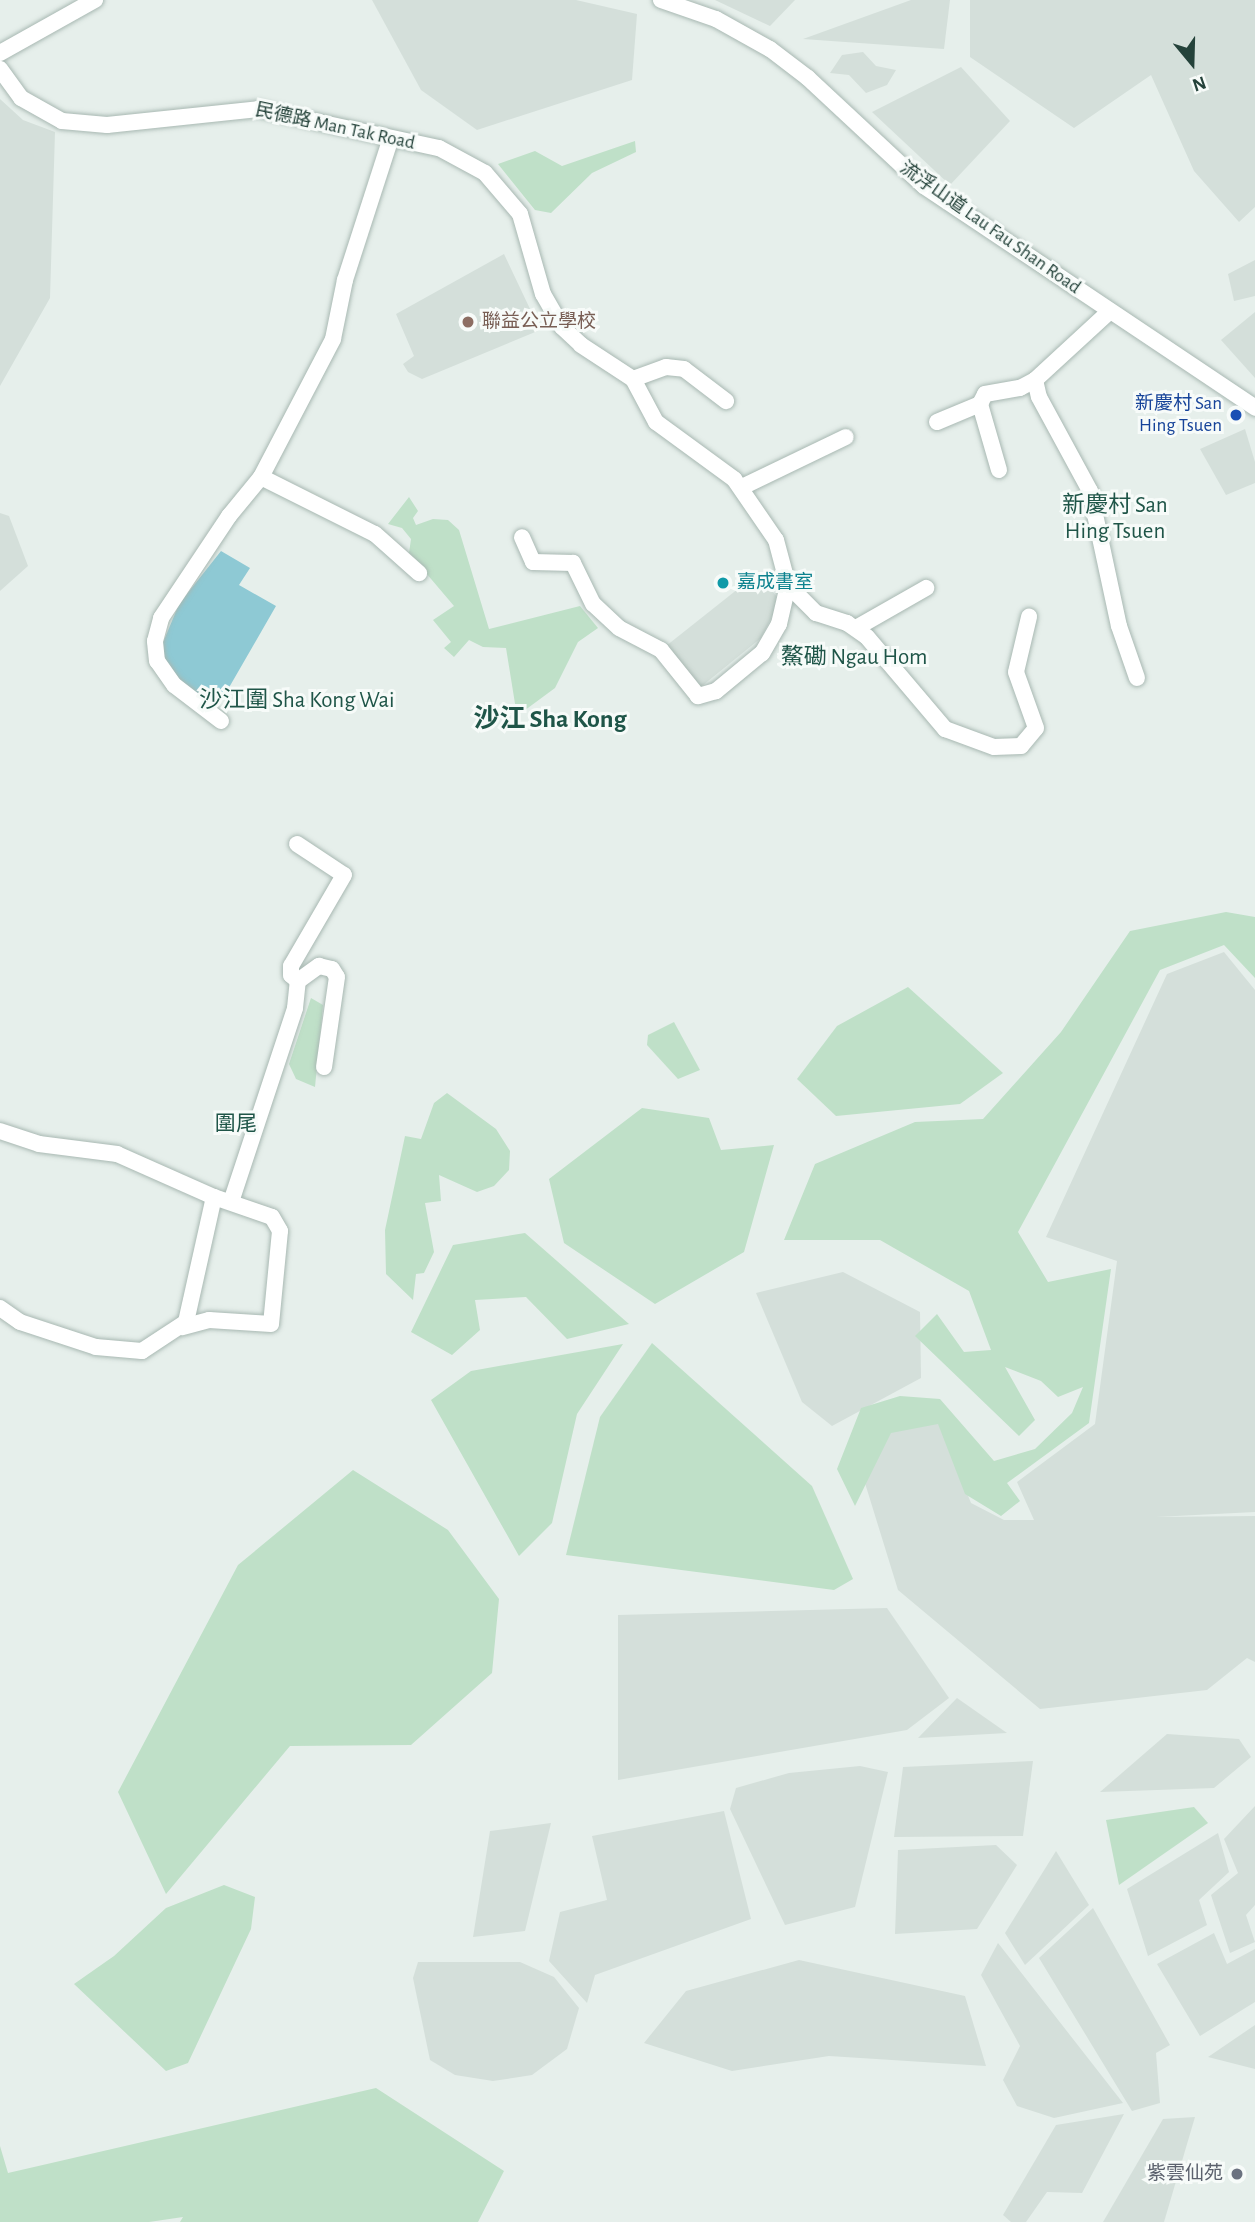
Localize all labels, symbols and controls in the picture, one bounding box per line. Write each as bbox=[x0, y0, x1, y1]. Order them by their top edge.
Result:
north arrow bbox=[1157, 28, 1227, 98]
text: N bbox=[1190, 72, 1208, 94]
street label: 民德路 Man Tak Road bbox=[253, 99, 417, 155]
street label: 流浮山道 Lau Fau Shan Road bbox=[895, 157, 1085, 299]
place label: 聯益公立學校 bbox=[482, 311, 596, 333]
marker: 聯益公立學校 bbox=[460, 314, 476, 330]
place label: 新慶村 San Hing Tsuen bbox=[1135, 393, 1222, 437]
marker: 新慶村 San Hing Tsuen bbox=[1228, 407, 1244, 423]
district label: 新慶村 San Hing Tsuen bbox=[1056, 492, 1174, 546]
place label: 嘉成書室 bbox=[737, 572, 813, 594]
marker: 嘉成書室 bbox=[715, 575, 731, 591]
district label: 鰲磡 Ngau Hom bbox=[781, 644, 927, 672]
district label: 沙江圍 Sha Kong Wai bbox=[199, 687, 395, 715]
district label: 沙江 Sha Kong bbox=[473, 704, 627, 736]
district label: 圍尾 bbox=[215, 1111, 257, 1137]
place label: 紫雲仙苑 bbox=[1147, 2163, 1223, 2185]
marker: 紫雲仙苑 bbox=[1229, 2166, 1245, 2182]

